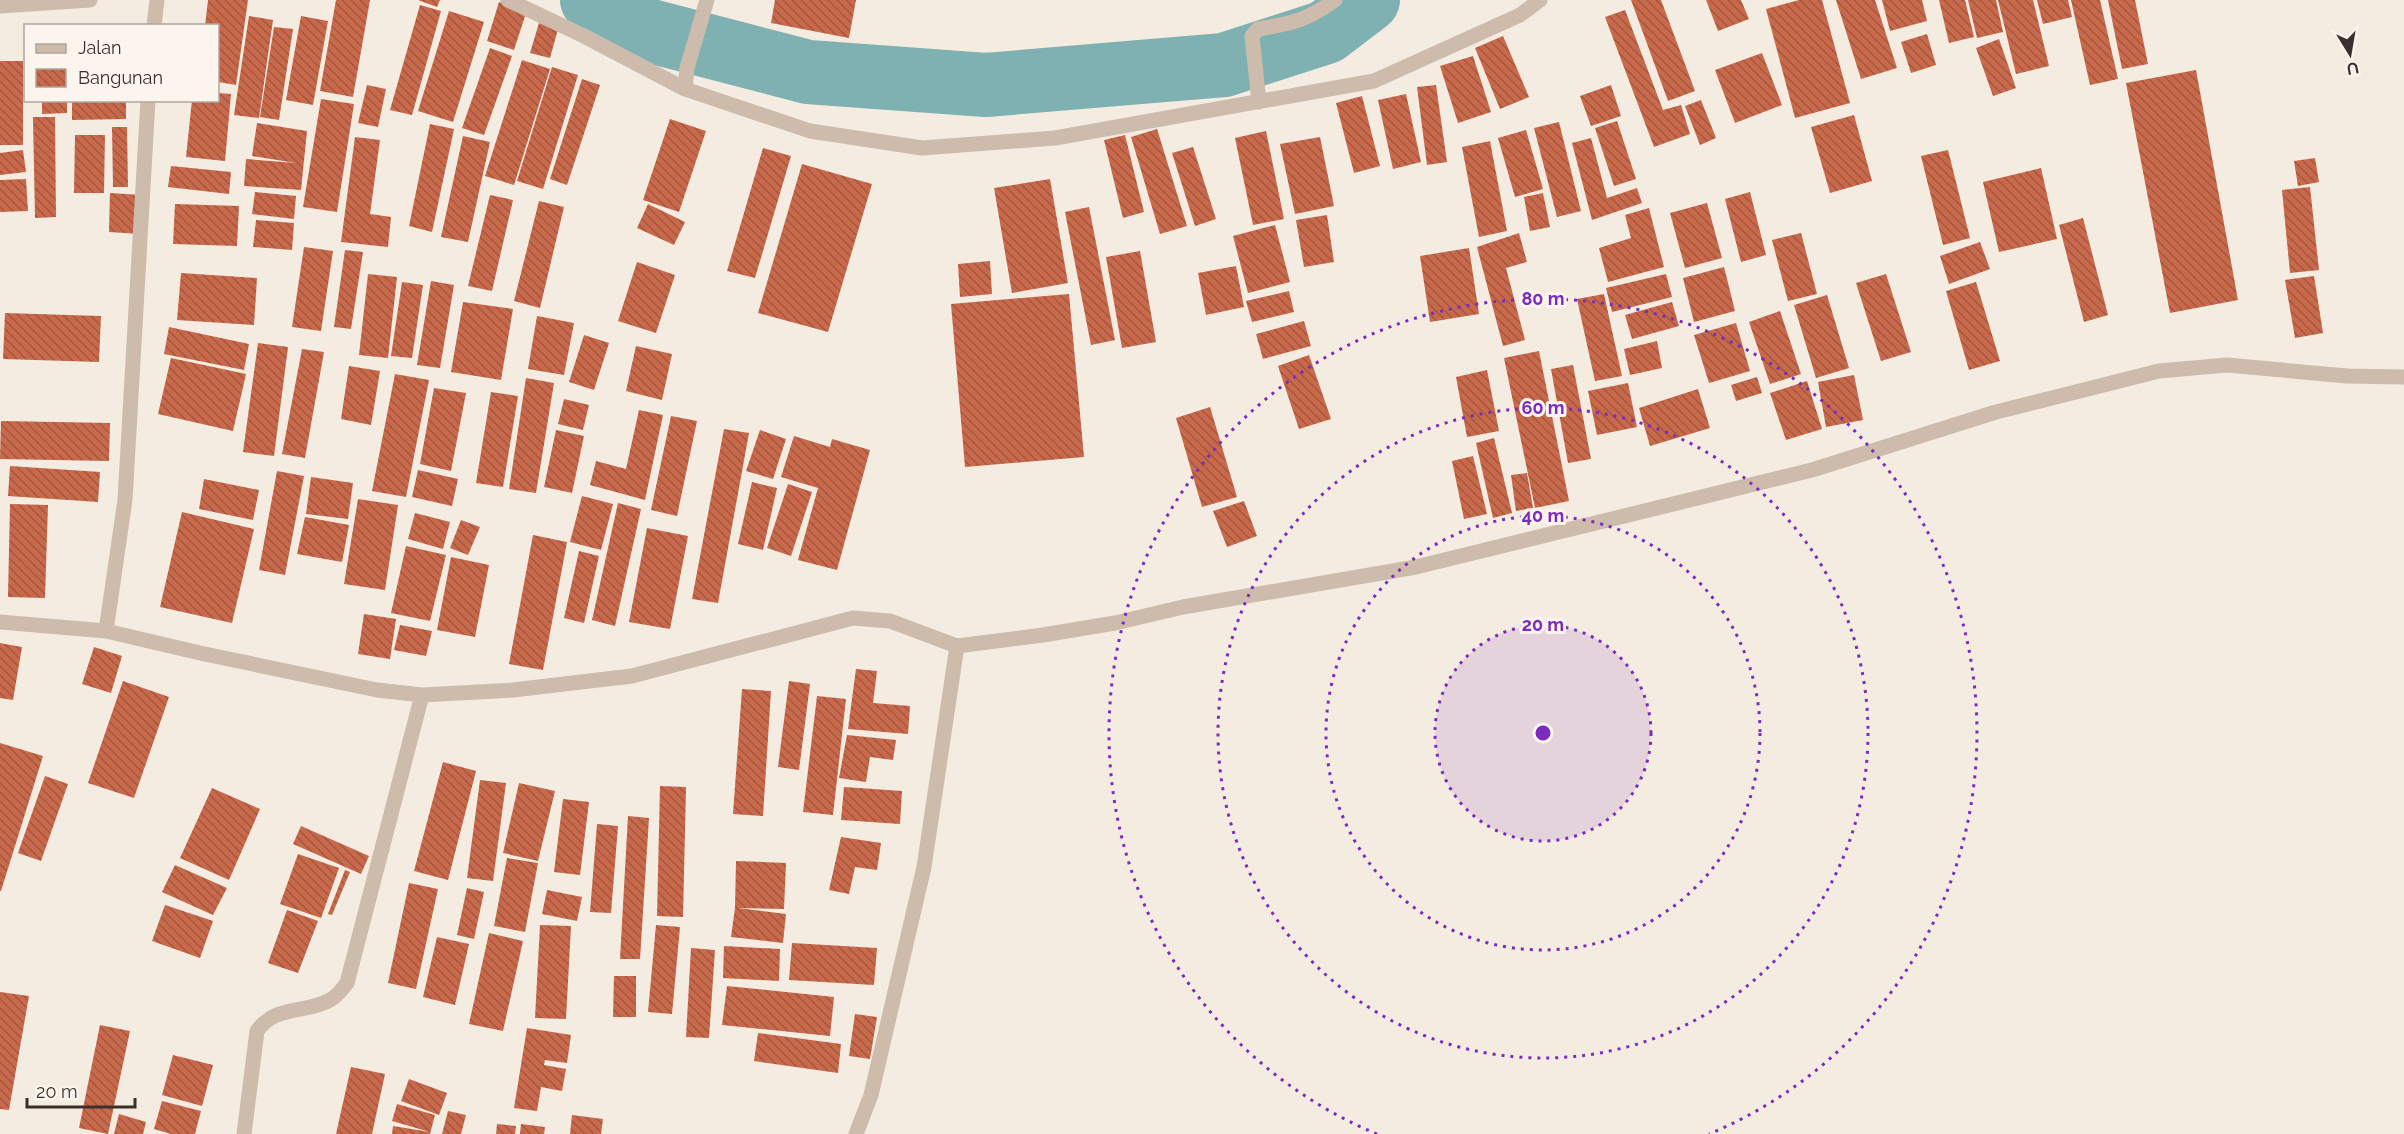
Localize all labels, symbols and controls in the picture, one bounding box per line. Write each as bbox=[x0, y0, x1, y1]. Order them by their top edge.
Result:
legend bbox=[24, 24, 219, 102]
north arrow bbox=[2320, 24, 2380, 84]
text: Jalan bbox=[78, 37, 122, 58]
text: U bbox=[2345, 58, 2360, 79]
text: Bangunan bbox=[78, 67, 163, 88]
text: 80 m bbox=[1521, 288, 1565, 309]
text: 60 m bbox=[1521, 397, 1565, 418]
text: 40 m bbox=[1522, 505, 1564, 526]
text: 20 m bbox=[1522, 614, 1564, 635]
centre of rings bbox=[1533, 723, 1553, 743]
scale bar bbox=[27, 1071, 135, 1109]
text: 20 m bbox=[36, 1081, 78, 1102]

